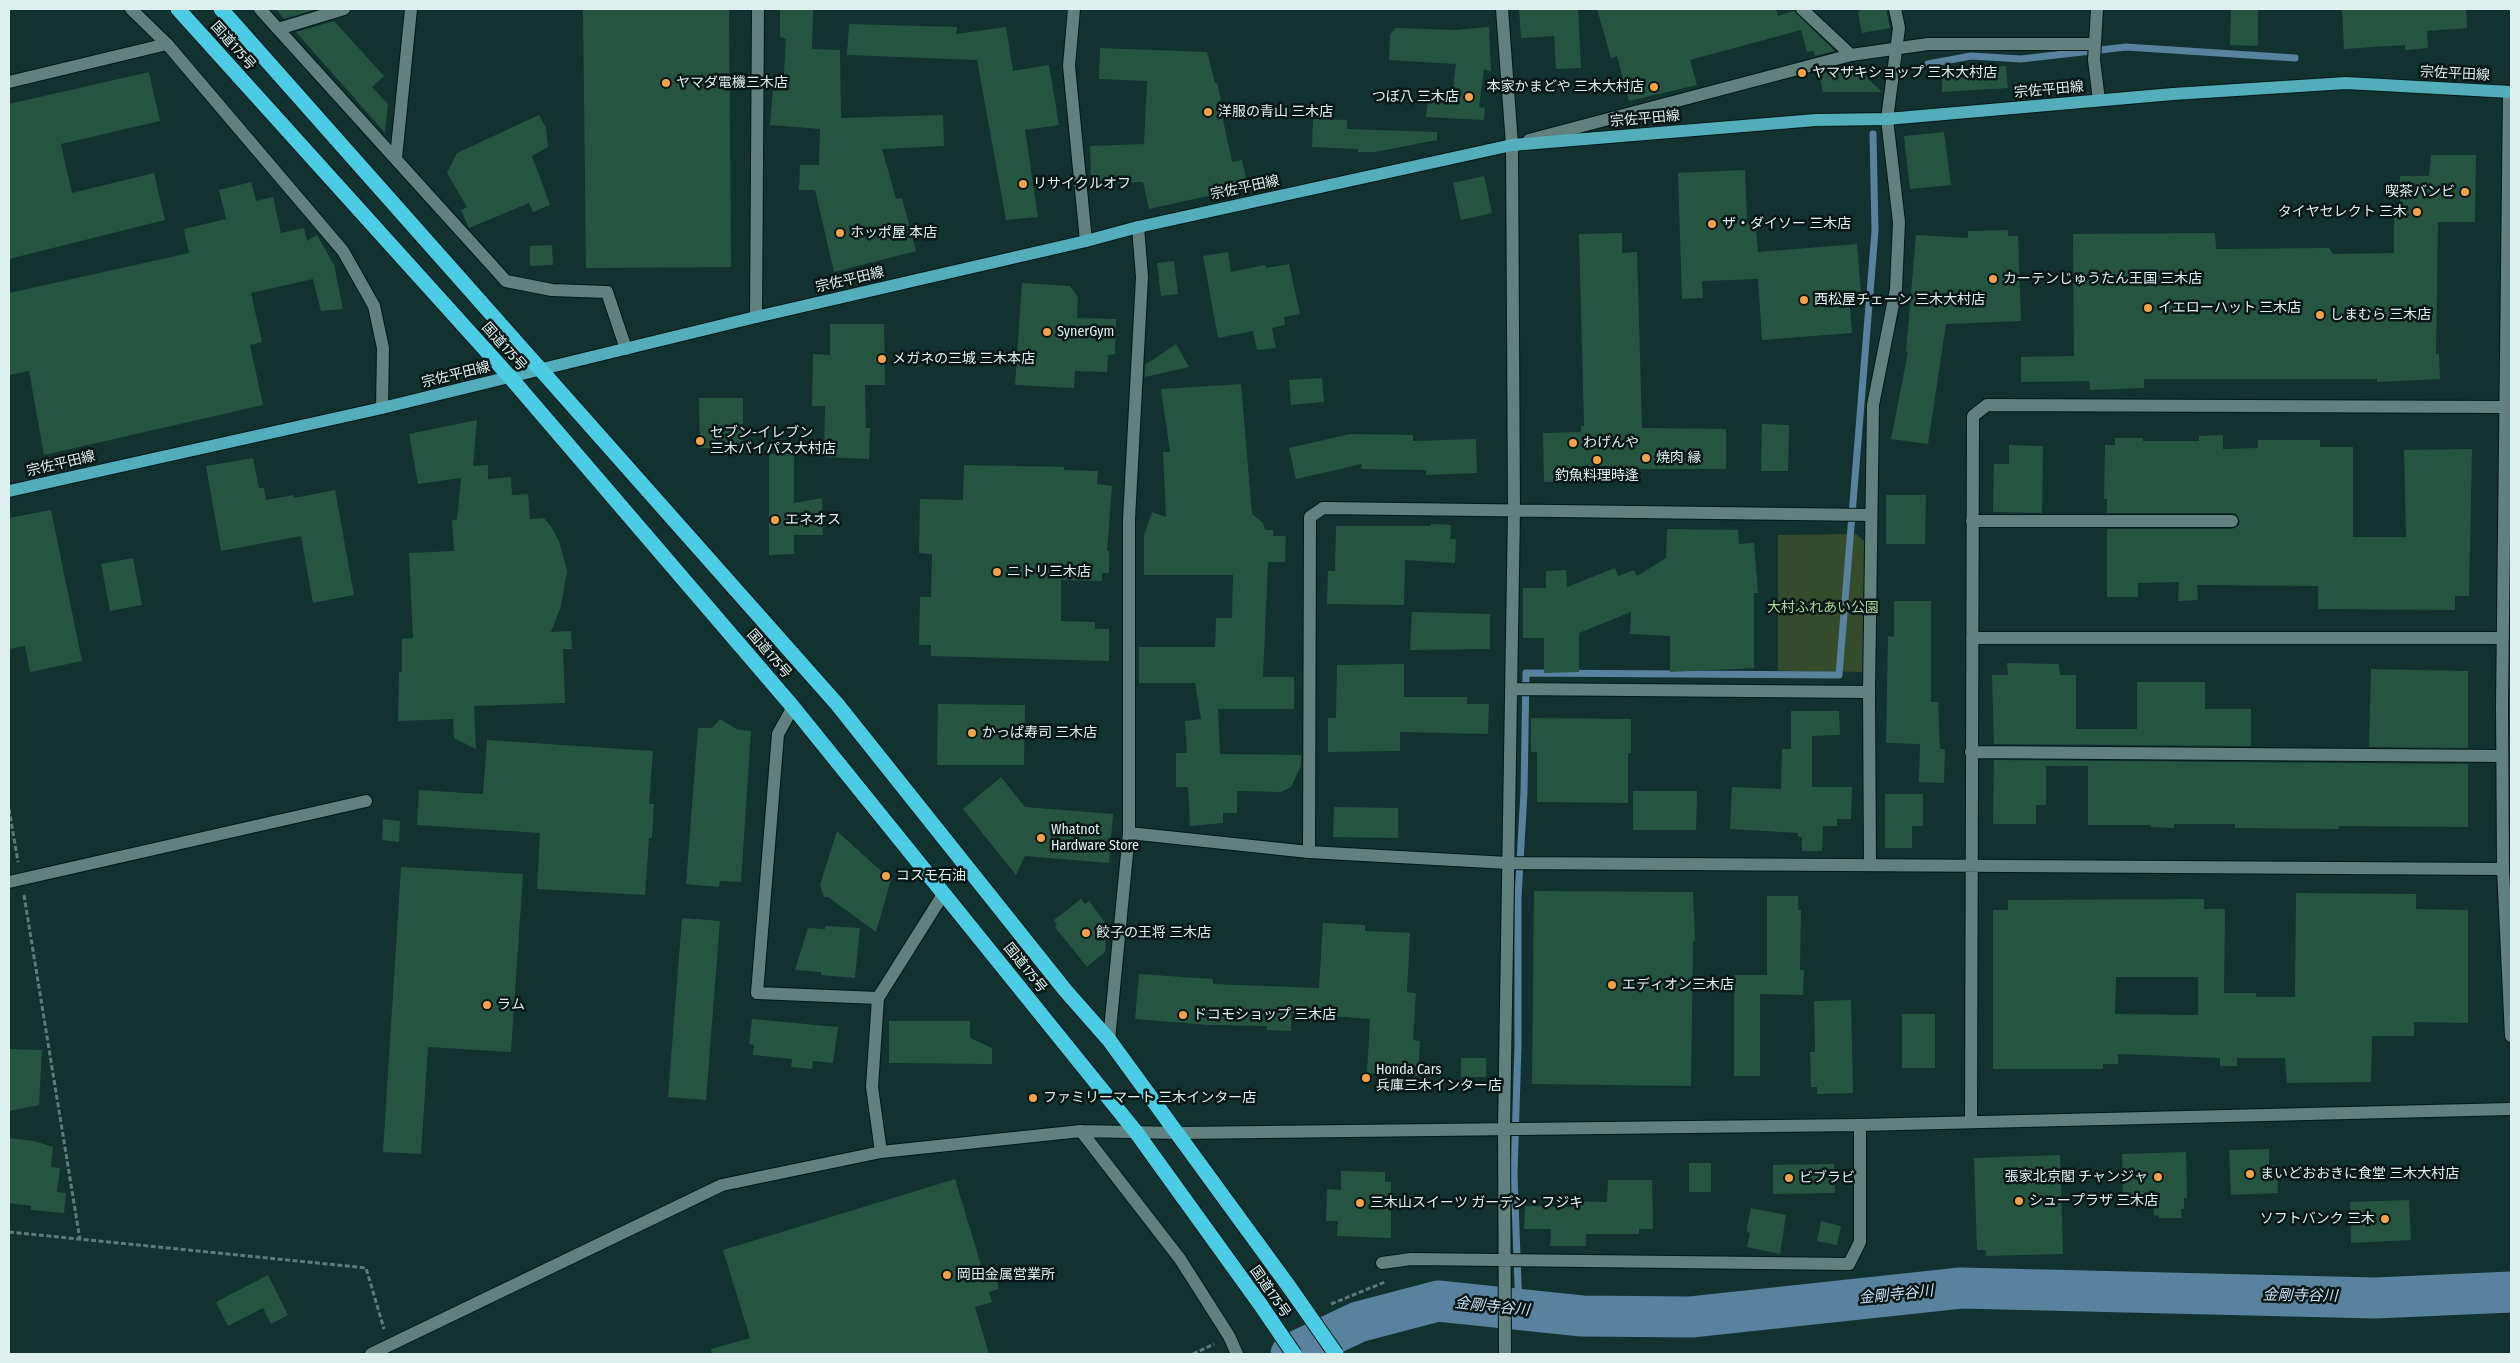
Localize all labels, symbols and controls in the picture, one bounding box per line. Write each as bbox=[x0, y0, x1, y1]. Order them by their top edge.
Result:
street label: 国道175号 bbox=[207, 18, 259, 74]
street label: 宗佐平田線 bbox=[2420, 64, 2490, 84]
place label: ヤマザキショップ 三木大村店 bbox=[1812, 65, 1997, 81]
marker: ヤマザキショップ 三木大村店 bbox=[1796, 67, 1808, 79]
place label: ヤマダ電機三木店 bbox=[676, 75, 788, 91]
marker: ヤマダ電機三木店 bbox=[660, 77, 672, 89]
place label: 本家かまどや 三木大村店 bbox=[1487, 79, 1644, 95]
street label: 宗佐平田線 bbox=[2013, 79, 2085, 101]
marker: 本家かまどや 三木大村店 bbox=[1648, 81, 1660, 93]
place label: つぼ八 三木店 bbox=[1372, 89, 1459, 105]
marker: つぼ八 三木店 bbox=[1463, 91, 1475, 103]
place label: 洋服の青山 三木店 bbox=[1218, 104, 1333, 120]
marker: 洋服の青山 三木店 bbox=[1202, 106, 1214, 118]
street label: 宗佐平田線 bbox=[1609, 108, 1681, 130]
street label: 宗佐平田線 bbox=[1209, 173, 1281, 203]
place label: リサイクルオフ bbox=[1033, 176, 1131, 192]
marker: リサイクルオフ bbox=[1017, 178, 1029, 190]
place label: 喫茶バンビ bbox=[2385, 184, 2455, 200]
marker: 喫茶バンビ bbox=[2459, 186, 2471, 198]
place label: タイヤセレクト 三木 bbox=[2278, 204, 2407, 220]
marker: タイヤセレクト 三木 bbox=[2411, 206, 2423, 218]
place label: ザ・ダイソー 三木店 bbox=[1722, 216, 1851, 232]
marker: ザ・ダイソー 三木店 bbox=[1706, 218, 1718, 230]
place label: ホッポ屋 本店 bbox=[850, 225, 937, 241]
marker: ホッポ屋 本店 bbox=[834, 227, 846, 239]
street label: 宗佐平田線 bbox=[814, 264, 886, 296]
place label: カーテンじゅうたん王国 三木店 bbox=[2003, 271, 2202, 287]
marker: カーテンじゅうたん王国 三木店 bbox=[1987, 273, 1999, 285]
place label: 西松屋チェーン 三木大村店 bbox=[1814, 292, 1985, 308]
marker: 西松屋チェーン 三木大村店 bbox=[1798, 294, 1810, 306]
place label: イエローハット 三木店 bbox=[2158, 300, 2301, 316]
marker: イエローハット 三木店 bbox=[2142, 302, 2154, 314]
place label: しまむら 三木店 bbox=[2330, 307, 2431, 323]
marker: しまむら 三木店 bbox=[2314, 309, 2326, 321]
street label: 国道175号 bbox=[478, 319, 530, 375]
place label: SynerGym bbox=[1057, 324, 1114, 340]
marker: SynerGym bbox=[1041, 326, 1053, 338]
place label: メガネの三城 三木本店 bbox=[892, 351, 1035, 367]
marker: メガネの三城 三木本店 bbox=[876, 353, 888, 365]
street label: 宗佐平田線 bbox=[420, 358, 492, 392]
place label: セブン-イレブン 三木バイパス大村店 bbox=[710, 425, 836, 458]
marker: セブン-イレブン 三木バイパス大村店 bbox=[694, 435, 706, 447]
place label: わげんや bbox=[1583, 435, 1639, 451]
marker: わげんや bbox=[1567, 437, 1579, 449]
street label: 宗佐平田線 bbox=[25, 448, 97, 480]
place label: 焼肉 縁 bbox=[1656, 450, 1701, 466]
marker: 焼肉 縁 bbox=[1640, 452, 1652, 464]
marker: 釣魚料理時逢 bbox=[1591, 454, 1603, 466]
place label: 釣魚料理時逢 bbox=[1555, 468, 1639, 484]
place label: エネオス bbox=[785, 512, 841, 528]
marker: エネオス bbox=[769, 514, 781, 526]
place label: ニトリ三木店 bbox=[1007, 564, 1091, 580]
marker: ニトリ三木店 bbox=[991, 566, 1003, 578]
park label: 大村ふれあい公園 bbox=[1767, 600, 1879, 616]
street label: 国道175号 bbox=[743, 626, 795, 682]
place label: かっぱ寿司 三木店 bbox=[982, 725, 1097, 741]
marker: かっぱ寿司 三木店 bbox=[966, 727, 978, 739]
place label: Whatnot Hardware Store bbox=[1051, 822, 1139, 854]
marker: Whatnot Hardware Store bbox=[1035, 832, 1047, 844]
place label: コスモ石油 bbox=[896, 868, 966, 884]
marker: コスモ石油 bbox=[880, 870, 892, 882]
place label: 餃子の王将 三木店 bbox=[1096, 925, 1211, 941]
marker: 餃子の王将 三木店 bbox=[1080, 927, 1092, 939]
street label: 国道175号 bbox=[1000, 940, 1050, 996]
place label: エディオン三木店 bbox=[1622, 977, 1734, 993]
marker: エディオン三木店 bbox=[1606, 979, 1618, 991]
place label: ラム bbox=[497, 997, 525, 1013]
marker: ラム bbox=[481, 999, 493, 1011]
place label: ドコモショップ 三木店 bbox=[1193, 1007, 1336, 1023]
marker: ドコモショップ 三木店 bbox=[1177, 1009, 1189, 1021]
place label: Honda Cars 兵庫三木インター店 bbox=[1376, 1062, 1502, 1094]
marker: Honda Cars 兵庫三木インター店 bbox=[1360, 1072, 1372, 1084]
place label: ファミリーマート 三木インター店 bbox=[1043, 1090, 1256, 1106]
marker: ファミリーマート 三木インター店 bbox=[1027, 1092, 1039, 1104]
place label: まいどおおきに食堂 三木大村店 bbox=[2260, 1166, 2459, 1182]
marker: まいどおおきに食堂 三木大村店 bbox=[2244, 1168, 2256, 1180]
place label: 張家北京閣 チャンジャ bbox=[2005, 1169, 2148, 1185]
place label: ビブラビ bbox=[1799, 1170, 1855, 1186]
marker: 張家北京閣 チャンジャ bbox=[2152, 1171, 2164, 1183]
marker: ビブラビ bbox=[1783, 1172, 1795, 1184]
place label: シュープラザ 三木店 bbox=[2029, 1193, 2158, 1209]
place label: 三木山スイーツ ガーデン・フジキ bbox=[1370, 1195, 1583, 1211]
marker: シュープラザ 三木店 bbox=[2013, 1195, 2025, 1207]
marker: 三木山スイーツ ガーデン・フジキ bbox=[1354, 1197, 1366, 1209]
place label: ソフトバンク 三木 bbox=[2260, 1211, 2375, 1227]
marker: ソフトバンク 三木 bbox=[2379, 1213, 2391, 1225]
street label: 国道175号 bbox=[1246, 1263, 1294, 1321]
place label: 岡田金属営業所 bbox=[957, 1267, 1055, 1283]
marker: 岡田金属営業所 bbox=[941, 1269, 953, 1281]
water label: 金剛寺谷川 bbox=[1858, 1282, 1934, 1308]
water label: 金剛寺谷川 bbox=[2262, 1286, 2338, 1306]
water label: 金剛寺谷川 bbox=[1454, 1294, 1530, 1320]

